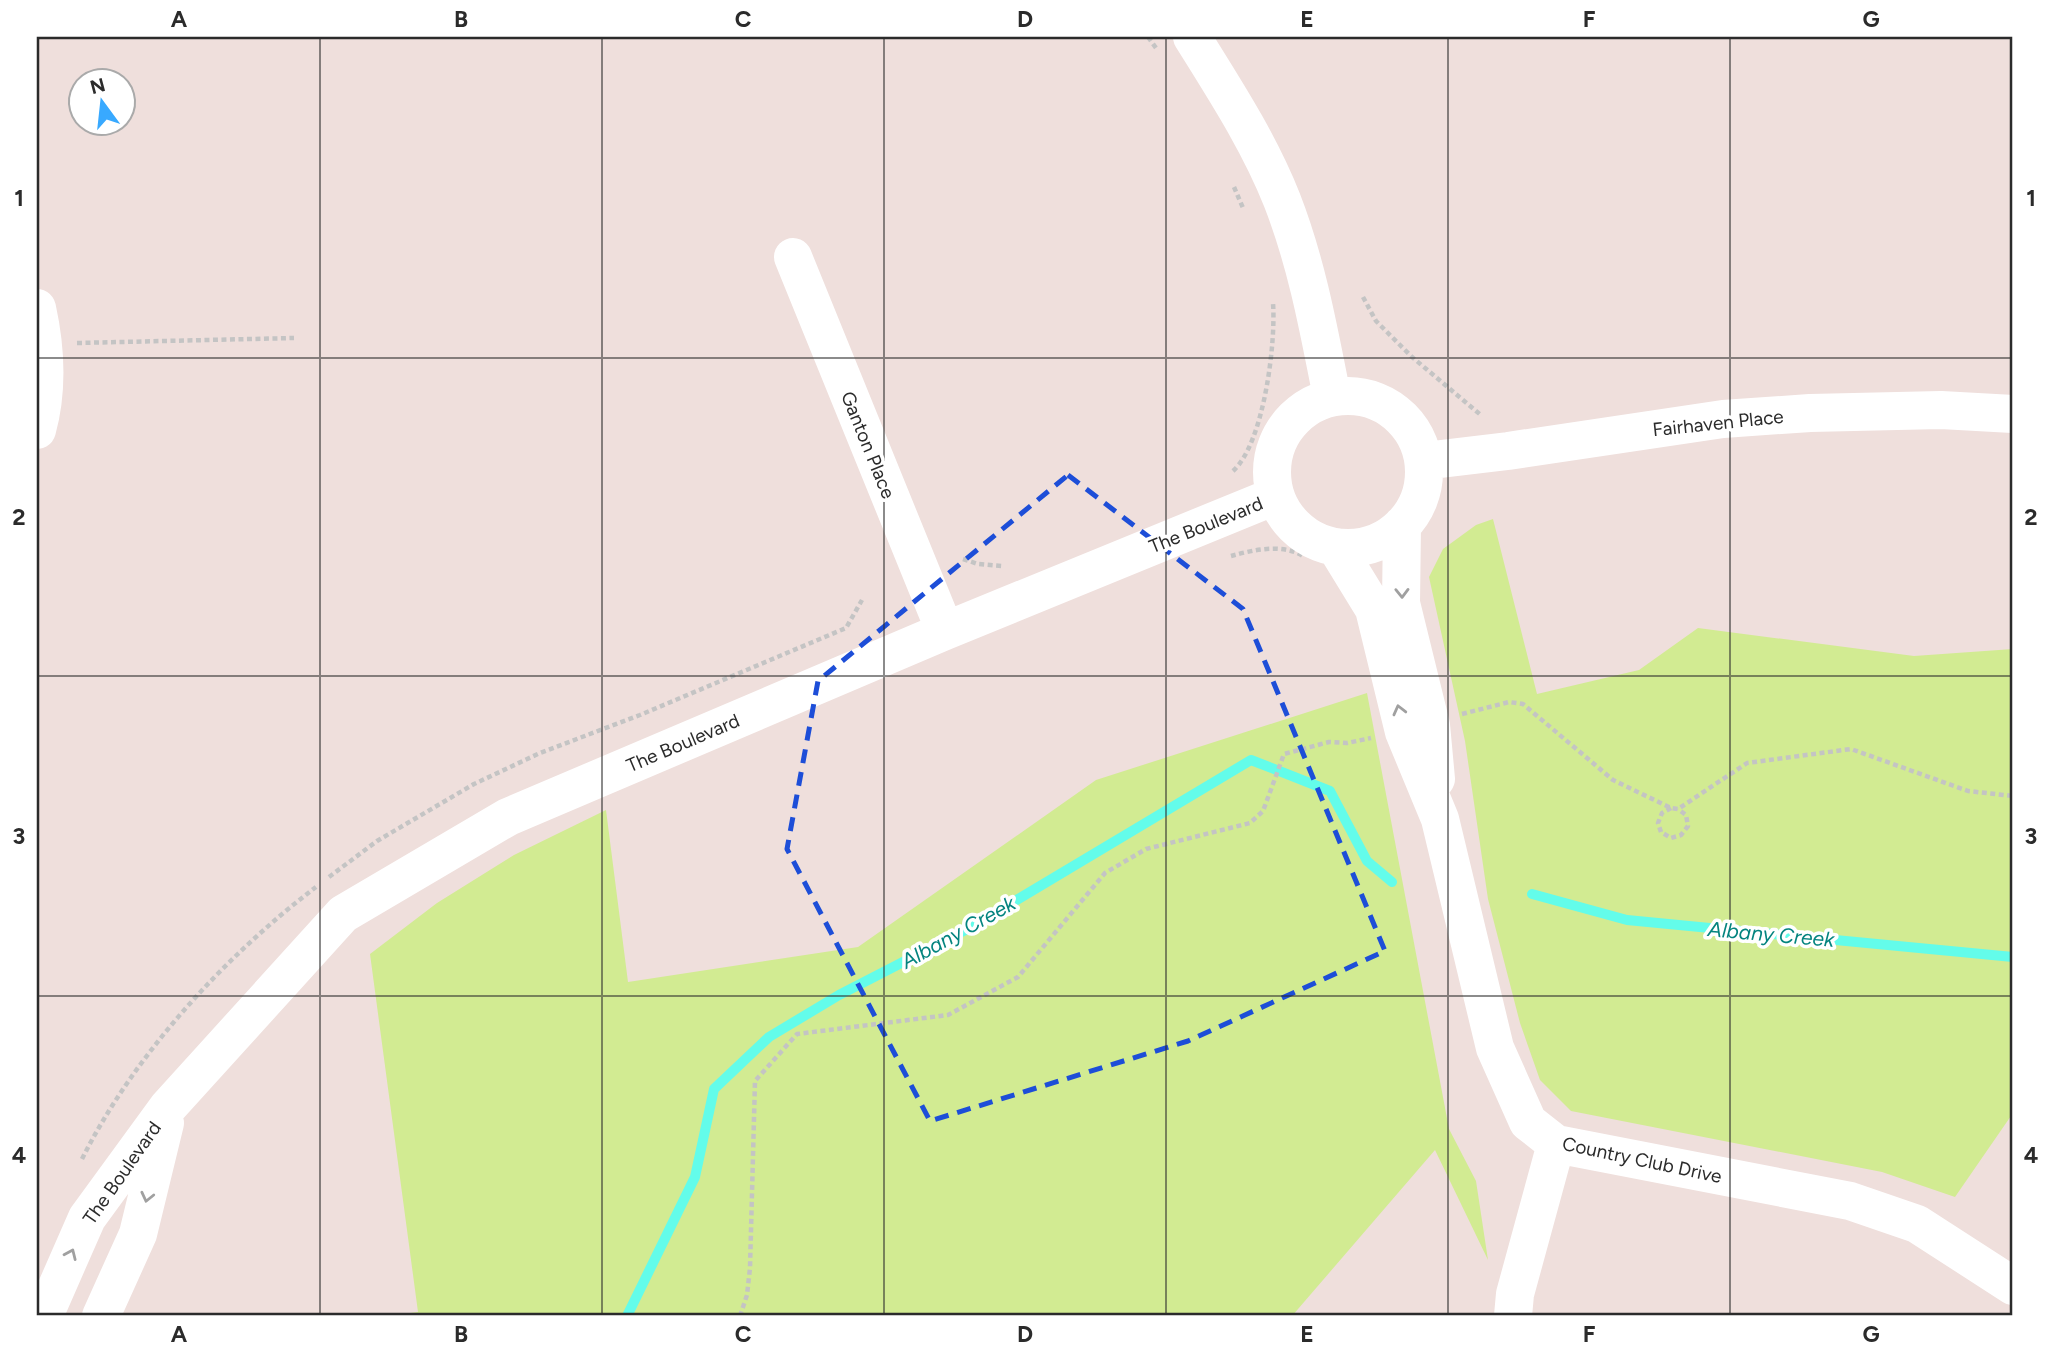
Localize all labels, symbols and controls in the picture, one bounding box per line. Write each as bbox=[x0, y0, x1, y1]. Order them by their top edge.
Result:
text: A bbox=[171, 5, 188, 33]
text: B bbox=[454, 5, 468, 33]
text: C bbox=[735, 5, 752, 33]
text: D bbox=[1017, 5, 1033, 33]
text: E bbox=[1300, 5, 1314, 33]
text: F bbox=[1583, 5, 1596, 33]
text: G bbox=[1862, 5, 1880, 33]
north arrow bbox=[66, 66, 136, 136]
text: N bbox=[88, 73, 108, 99]
text: 1 bbox=[14, 184, 24, 212]
text: 1 bbox=[2026, 184, 2036, 212]
street label: Ganton Place bbox=[836, 388, 900, 502]
street label: Fairhaven Place bbox=[1651, 405, 1785, 441]
street label: The Boulevard bbox=[1146, 492, 1266, 558]
text: 2 bbox=[12, 503, 26, 531]
text: 2 bbox=[2024, 503, 2038, 531]
one-way arrow bbox=[1394, 589, 1410, 599]
one-way arrow bbox=[1393, 704, 1407, 716]
street label: The Boulevard bbox=[623, 709, 743, 777]
text: 3 bbox=[13, 822, 25, 850]
text: 3 bbox=[2025, 822, 2037, 850]
water label: Albany Creek bbox=[896, 890, 1020, 974]
water label: Albany Creek bbox=[1706, 916, 1836, 952]
street label: The Boulevard bbox=[78, 1117, 166, 1229]
street label: Country Club Drive bbox=[1560, 1132, 1724, 1188]
text: 4 bbox=[12, 1141, 26, 1169]
text: 4 bbox=[2024, 1141, 2038, 1169]
one-way arrow bbox=[141, 1191, 155, 1203]
one-way arrow bbox=[63, 1248, 77, 1261]
text: A bbox=[171, 1320, 188, 1348]
text: B bbox=[454, 1320, 468, 1348]
text: C bbox=[735, 1320, 752, 1348]
text: D bbox=[1017, 1320, 1033, 1348]
text: E bbox=[1300, 1320, 1314, 1348]
text: F bbox=[1583, 1320, 1596, 1348]
text: G bbox=[1862, 1320, 1880, 1348]

